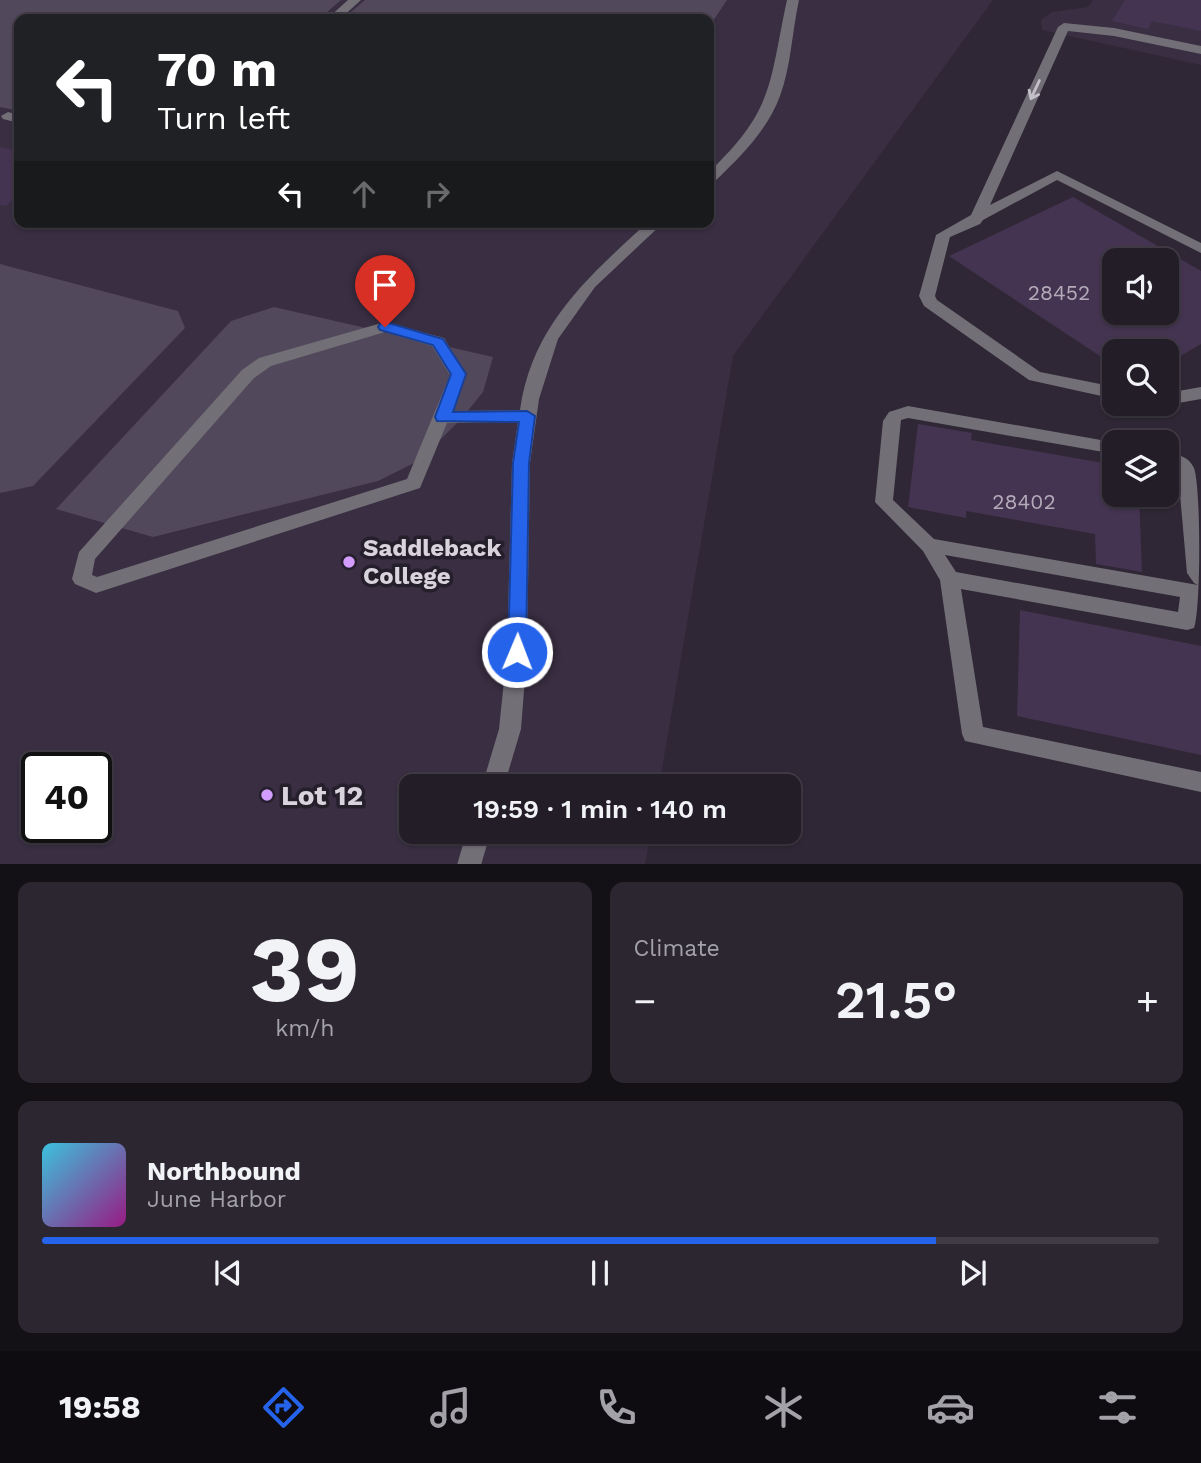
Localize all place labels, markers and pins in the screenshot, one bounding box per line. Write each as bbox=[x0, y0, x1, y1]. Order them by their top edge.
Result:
pin bbox=[355, 255, 415, 327]
place label: Saddleback College bbox=[363, 534, 501, 590]
marker: Saddleback College bbox=[341, 554, 357, 570]
place label: Lot 12 bbox=[281, 779, 363, 812]
marker: Lot 12 bbox=[259, 787, 275, 803]

